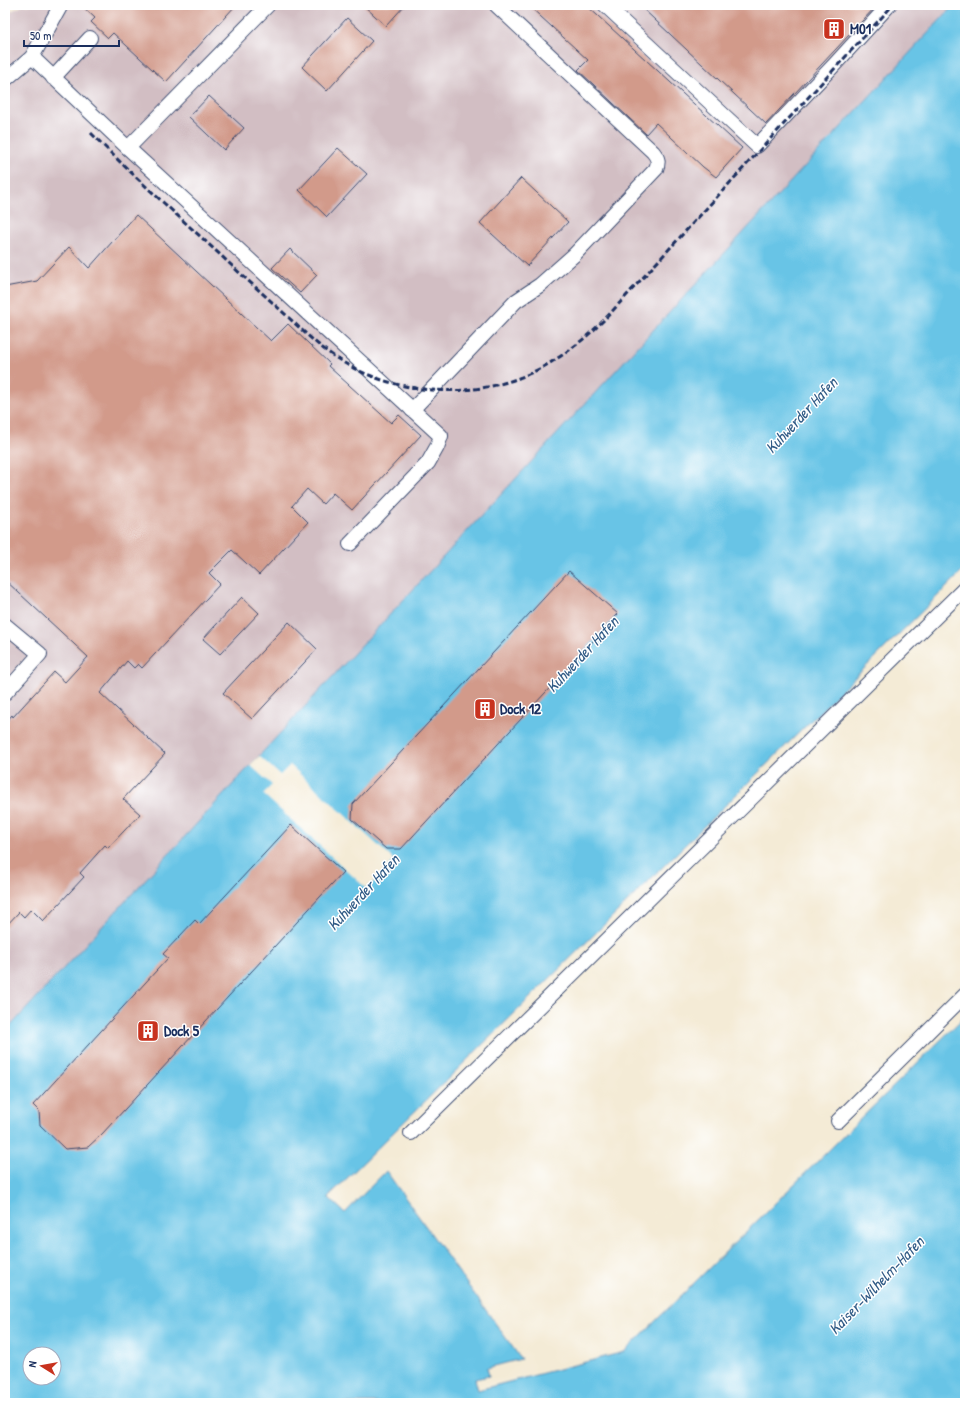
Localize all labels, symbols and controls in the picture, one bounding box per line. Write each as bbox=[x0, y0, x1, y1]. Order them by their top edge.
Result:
building icon: M01 bbox=[821, 16, 847, 42]
place label: M01 bbox=[850, 18, 872, 39]
scale bar bbox=[24, 22, 119, 48]
text: 50 m bbox=[30, 27, 51, 44]
water label: Kuhwerder Hafen bbox=[760, 371, 843, 458]
water label: Kuhwerder Hafen bbox=[541, 610, 624, 697]
building icon: Dock 12 bbox=[472, 696, 498, 722]
place label: Dock 12 bbox=[500, 698, 542, 719]
water label: Kuhwerder Hafen bbox=[322, 848, 405, 935]
building icon: Dock 5 bbox=[135, 1018, 161, 1044]
place label: Dock 5 bbox=[164, 1020, 200, 1041]
water label: Kaiser-Wilhelm-Hafen bbox=[823, 1230, 930, 1339]
north arrow bbox=[22, 1346, 62, 1386]
text: N bbox=[25, 1360, 40, 1368]

